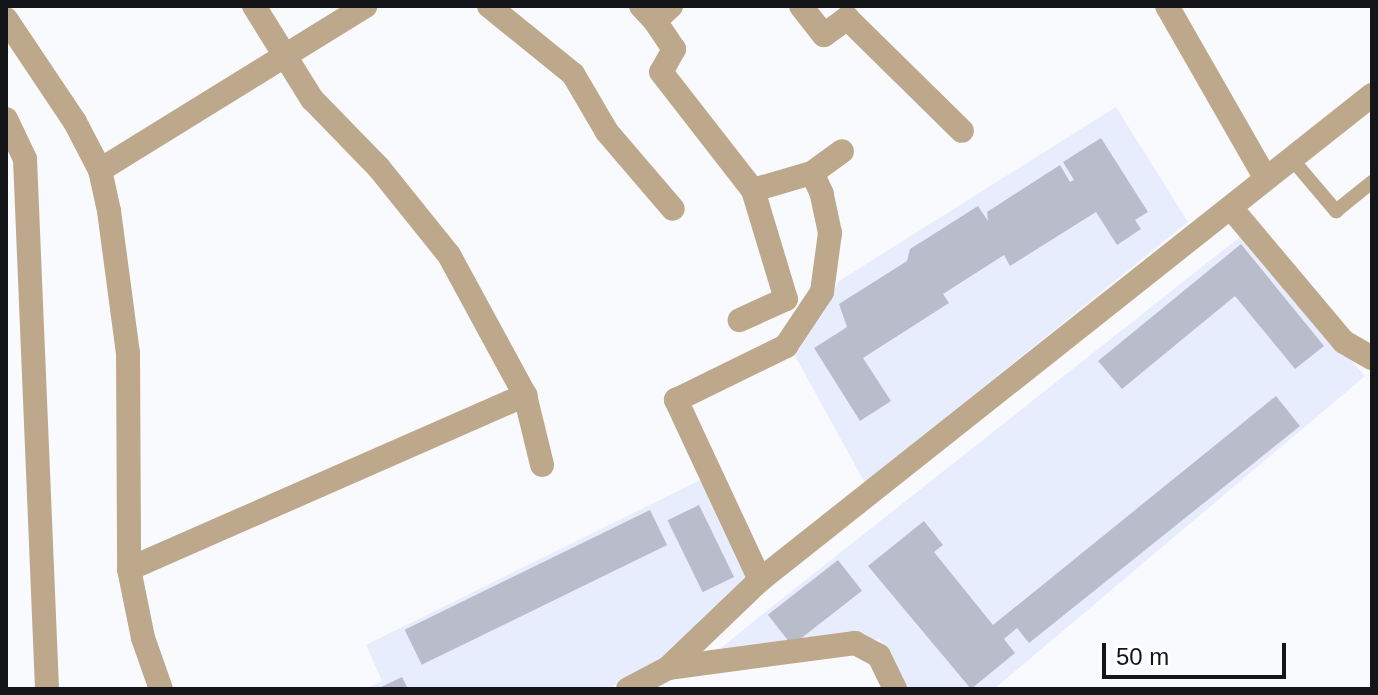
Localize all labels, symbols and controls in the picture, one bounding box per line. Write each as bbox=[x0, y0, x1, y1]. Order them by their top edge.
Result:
scale bar bbox=[1106, 627, 1290, 677]
text: 50 m bbox=[1116, 643, 1169, 670]

